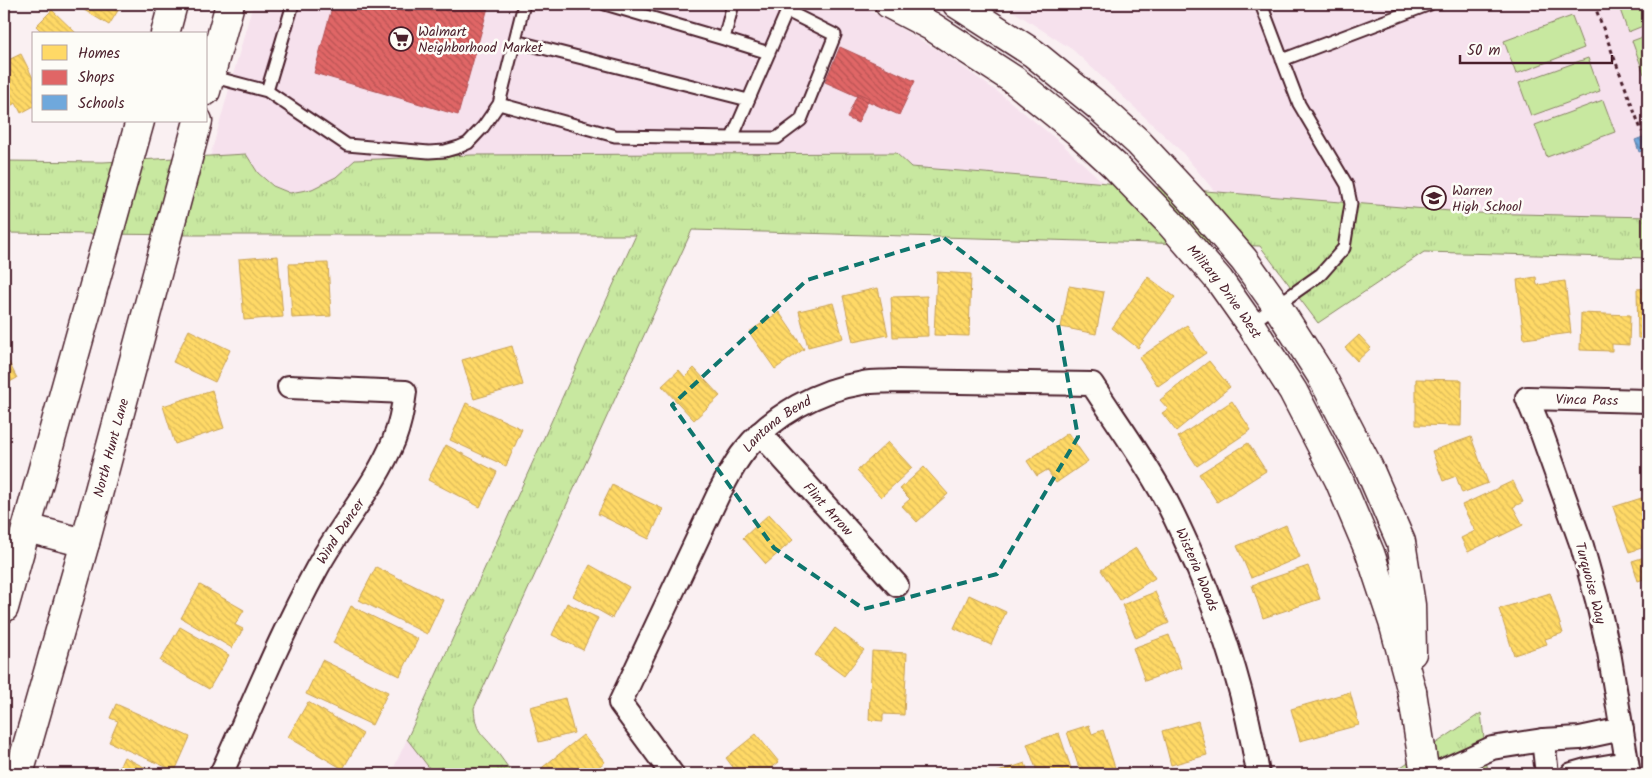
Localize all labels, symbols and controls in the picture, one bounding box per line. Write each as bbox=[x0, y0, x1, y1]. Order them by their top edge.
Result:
place label: Walmart Neighborhood Market bbox=[418, 21, 543, 59]
supermarket icon: Walmart Neighborhood Market bbox=[388, 26, 414, 52]
legend bbox=[32, 32, 208, 122]
scale bar bbox=[1460, 32, 1612, 64]
text: 50 m bbox=[1467, 39, 1501, 63]
text: Homes bbox=[78, 42, 121, 66]
text: Shops bbox=[78, 66, 115, 90]
text: Schools bbox=[78, 92, 125, 116]
place label: Warren High School bbox=[1452, 180, 1522, 218]
school or university icon: Warren High School bbox=[1421, 185, 1447, 211]
street label: Military Drive West bbox=[1181, 240, 1267, 344]
street label: Vinca Pass bbox=[1555, 389, 1619, 412]
street label: Lantana Bend bbox=[737, 390, 816, 458]
street label: North Hunt Lane bbox=[88, 395, 135, 500]
street label: Flint Arrow bbox=[797, 477, 858, 542]
street label: Wind Dancer bbox=[311, 493, 371, 568]
street label: Wisteria Woods bbox=[1169, 524, 1224, 615]
street label: Turquoise Way bbox=[1569, 540, 1612, 627]

